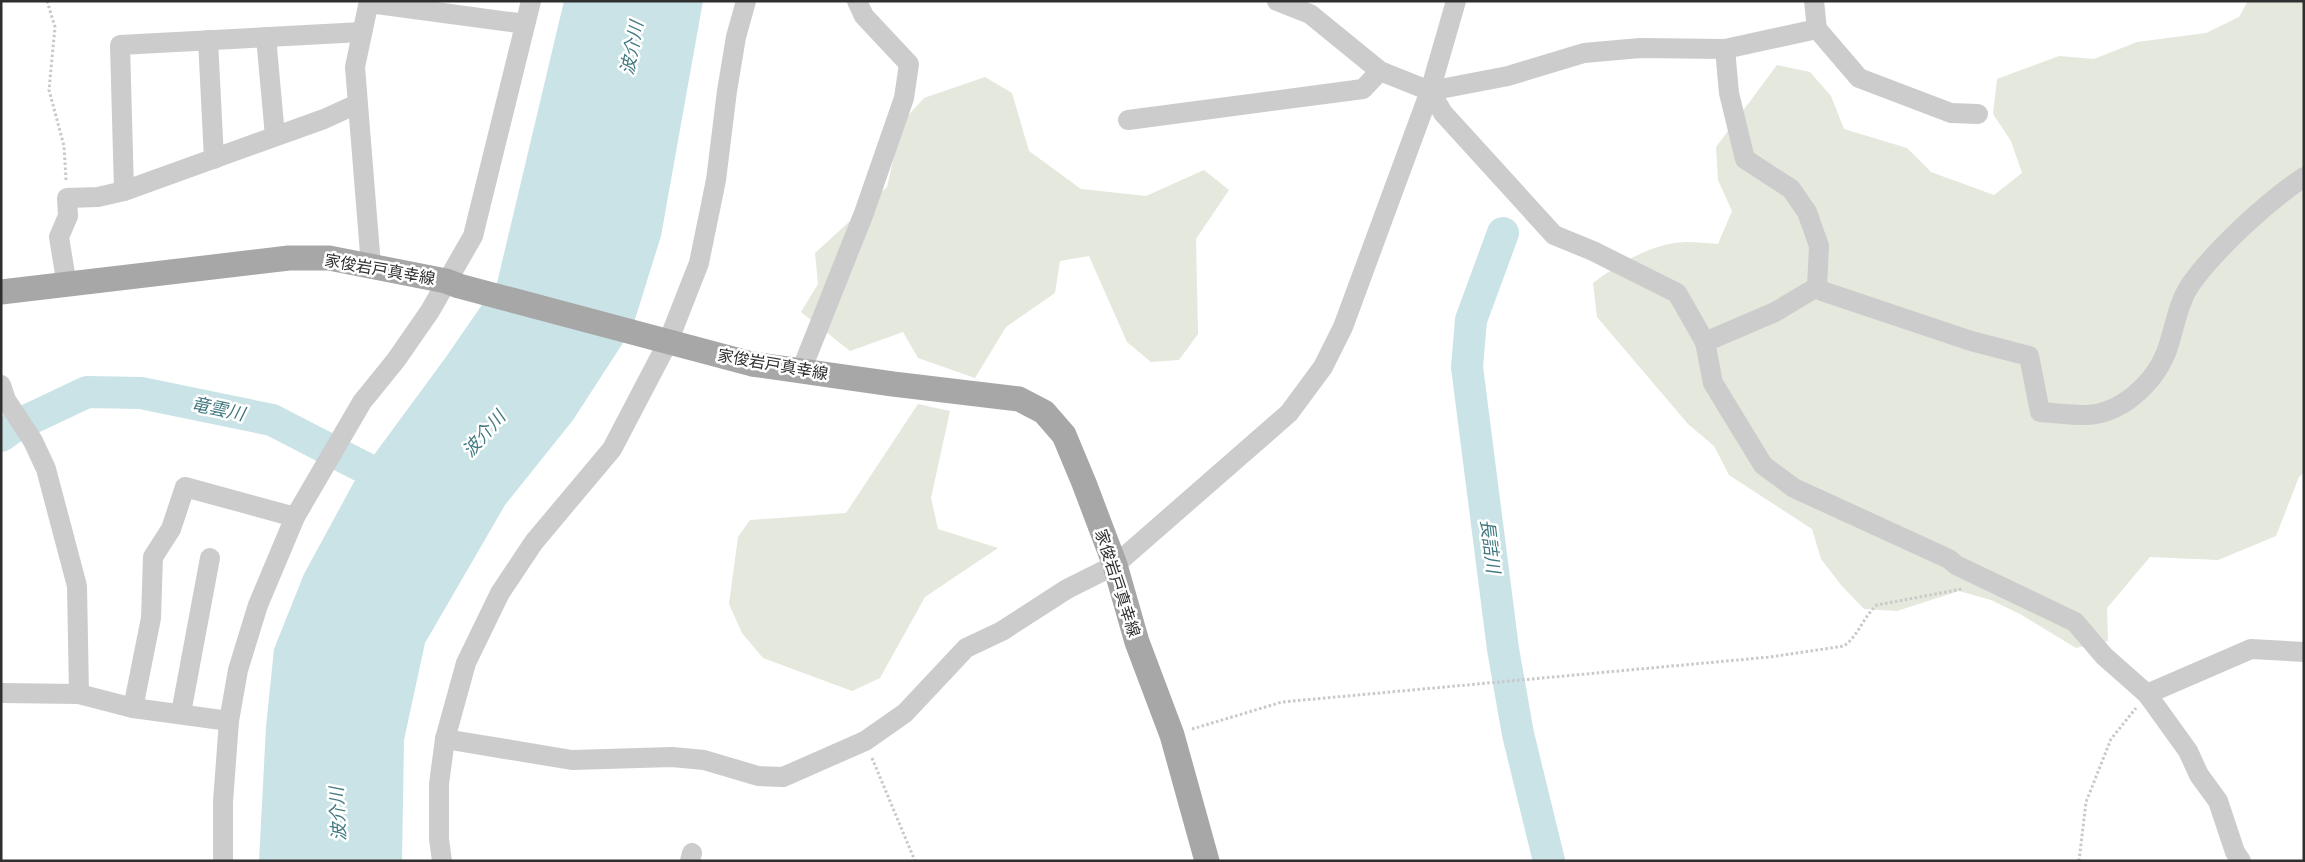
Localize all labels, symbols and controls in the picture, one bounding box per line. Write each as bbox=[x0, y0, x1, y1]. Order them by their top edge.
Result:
water label: 波介川 bbox=[616, 17, 647, 76]
street label: 家俊岩戸真幸線 bbox=[323, 250, 437, 288]
street label: 家俊岩戸真幸線 bbox=[716, 345, 830, 383]
water label: 竜雲川 bbox=[190, 393, 249, 425]
water label: 波介川 bbox=[458, 405, 511, 461]
water label: 長詰川 bbox=[1477, 518, 1504, 576]
street label: 家俊岩戸真幸線 bbox=[1092, 527, 1144, 639]
water label: 波介川 bbox=[325, 785, 349, 842]

